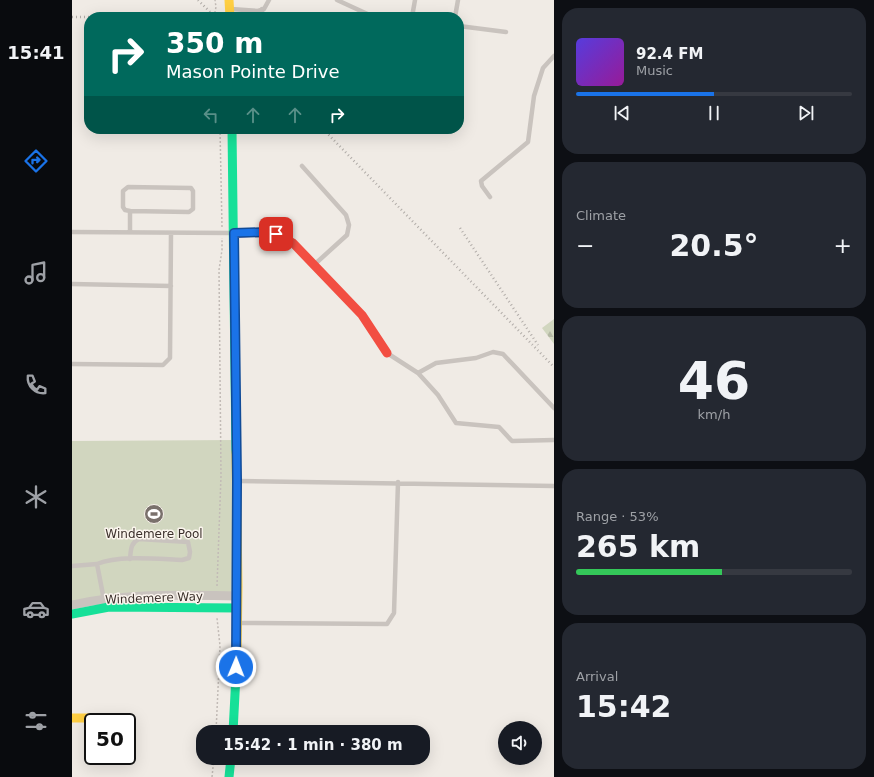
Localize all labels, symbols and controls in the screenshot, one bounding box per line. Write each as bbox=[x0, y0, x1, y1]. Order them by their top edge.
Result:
text: 350 m bbox=[166, 27, 263, 60]
icon: right bbox=[100, 28, 152, 80]
text: 15:41 bbox=[7, 42, 65, 63]
text: 92.4 FM bbox=[636, 45, 703, 63]
text: Mason Pointe Drive bbox=[166, 61, 340, 82]
text: Music bbox=[636, 63, 673, 78]
icon: previous bbox=[611, 102, 633, 124]
icon: pause bbox=[703, 102, 725, 124]
icon: next bbox=[795, 102, 817, 124]
icon: left bbox=[200, 104, 222, 126]
icon: ahead bbox=[242, 104, 264, 126]
icon: ahead bbox=[284, 104, 306, 126]
icon: right bbox=[326, 104, 348, 126]
icon: directions bbox=[22, 147, 50, 175]
text: Climate bbox=[576, 208, 626, 223]
pin bbox=[259, 217, 293, 251]
icon: arrive bbox=[265, 223, 287, 245]
text: 20.5° bbox=[669, 228, 759, 263]
text: − bbox=[576, 233, 594, 258]
text: + bbox=[834, 233, 852, 258]
icon: music bbox=[22, 259, 50, 287]
text: 46 bbox=[678, 351, 750, 411]
icon: phone bbox=[22, 371, 50, 399]
text: km/h bbox=[698, 407, 730, 422]
icon: climate bbox=[22, 483, 50, 511]
sports icon: Windemere Pool bbox=[143, 503, 165, 525]
text: Range · 53% bbox=[576, 509, 659, 524]
place label: Windemere Pool bbox=[105, 527, 203, 541]
text: 265 km bbox=[576, 529, 700, 564]
street label: Windemere Way bbox=[105, 589, 203, 607]
icon: car bbox=[22, 595, 50, 623]
position arrow bbox=[215, 646, 257, 688]
text: Arrival bbox=[576, 669, 618, 684]
text: 15:42 bbox=[576, 689, 672, 724]
icon: filters bbox=[22, 707, 50, 735]
speed limit sign: 50 bbox=[84, 713, 136, 765]
map controls bbox=[498, 721, 542, 765]
button: sound bbox=[498, 721, 542, 765]
text: 15:42 · 1 min · 380 m bbox=[223, 736, 403, 754]

